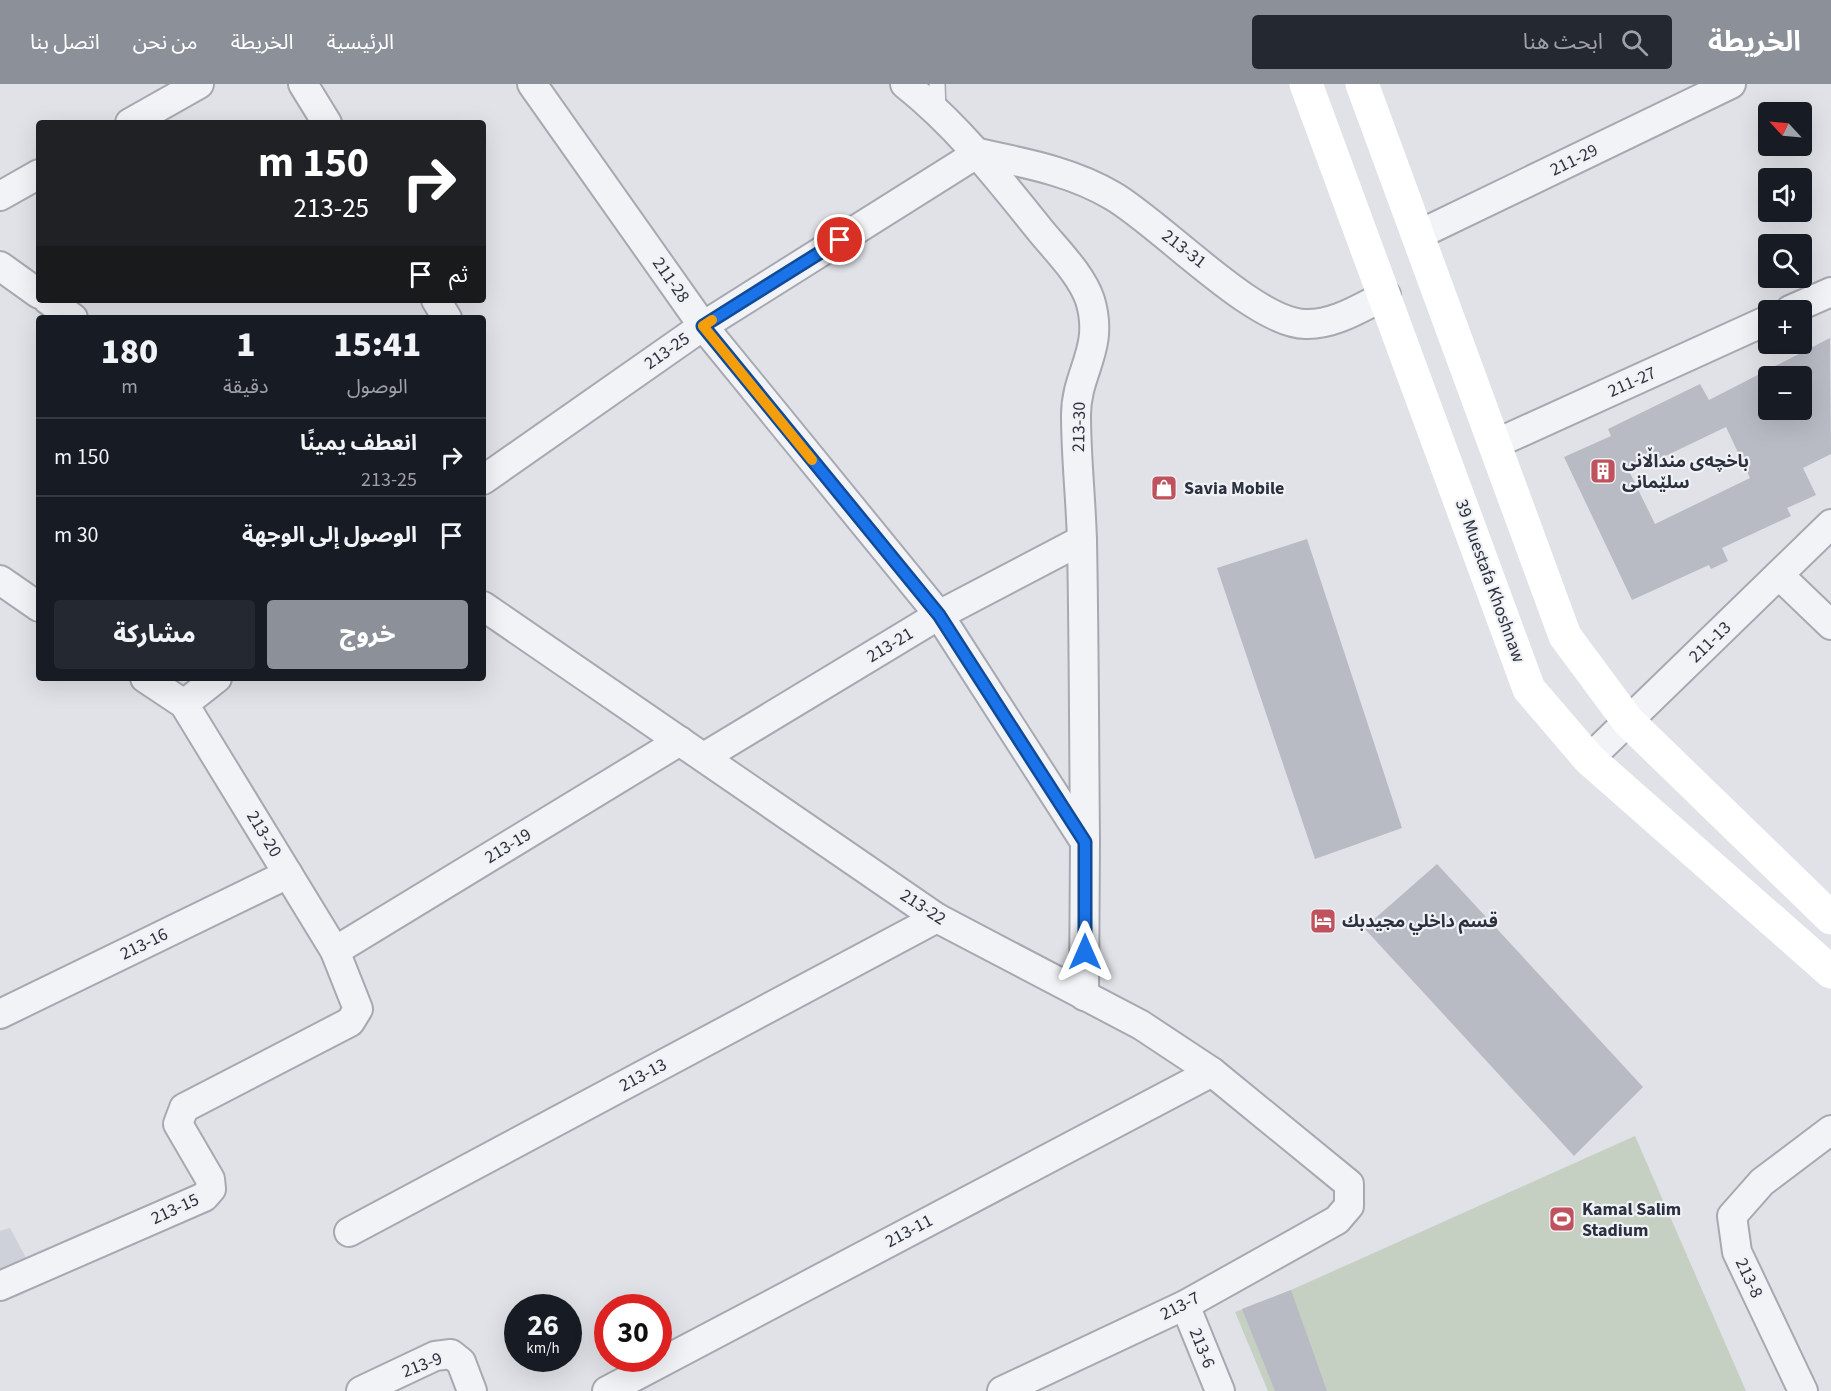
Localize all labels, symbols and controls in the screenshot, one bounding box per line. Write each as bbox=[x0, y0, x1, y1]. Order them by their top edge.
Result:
search box bbox=[1252, 15, 1672, 69]
text: الخريطة bbox=[1708, 22, 1801, 62]
text: ابحث هنا bbox=[1523, 26, 1603, 58]
icon: search bbox=[1618, 26, 1651, 59]
text: اتصل بنا bbox=[30, 27, 100, 57]
text: من نحن bbox=[133, 27, 198, 57]
text: الخريطة bbox=[231, 27, 294, 57]
text: الرئيسية bbox=[327, 27, 394, 57]
north arrow bbox=[1758, 102, 1812, 156]
map controls bbox=[1758, 102, 1812, 420]
text: 150 m bbox=[258, 133, 369, 193]
street label: 211-29 bbox=[1546, 138, 1602, 182]
icon: right bbox=[390, 144, 468, 222]
button: sound bbox=[1758, 168, 1812, 222]
text: 213-25 bbox=[294, 189, 369, 228]
pin bbox=[814, 214, 865, 265]
icon: arrive bbox=[823, 223, 856, 256]
street label: 213-31 bbox=[1156, 224, 1212, 274]
button: search bbox=[1758, 234, 1812, 288]
street label: 211-28 bbox=[646, 252, 696, 308]
icon: arrive bbox=[404, 258, 437, 291]
text: ثم bbox=[449, 259, 468, 291]
button: + bbox=[1758, 300, 1812, 354]
text: 1 bbox=[236, 319, 255, 370]
text: 15:41 bbox=[333, 319, 421, 370]
text: 180 bbox=[101, 326, 158, 377]
street label: 213-25 bbox=[639, 326, 695, 376]
street label: 211-27 bbox=[1604, 360, 1660, 404]
button: − bbox=[1758, 366, 1812, 420]
text: m bbox=[121, 373, 138, 401]
text: دقيقة bbox=[223, 373, 269, 401]
text: الوصول bbox=[347, 373, 408, 401]
street label: 213-30 bbox=[1066, 402, 1092, 452]
text: انعطف يمينًا bbox=[300, 427, 417, 459]
text: 150 m bbox=[54, 441, 109, 473]
icon: right bbox=[435, 441, 468, 474]
place label: باخچەی منداڵانی سلێمانی bbox=[1622, 447, 1749, 495]
building icon: باخچەی منداڵانی سلێمانی bbox=[1588, 456, 1618, 486]
text: 213-25 bbox=[361, 466, 417, 494]
shop icon: Savia Mobile bbox=[1149, 473, 1179, 503]
place label: Savia Mobile bbox=[1184, 476, 1284, 501]
street label: 39 Muestafa Khoshnaw bbox=[1449, 496, 1531, 666]
text: 30 m bbox=[54, 519, 99, 551]
text: الوصول إلى الوجهة bbox=[242, 519, 417, 551]
icon: arrive bbox=[435, 519, 468, 552]
button: مشاركة bbox=[54, 600, 255, 669]
button: خروج bbox=[267, 600, 468, 669]
street label: 211-13 bbox=[1683, 615, 1737, 668]
street label: 213-21 bbox=[862, 621, 918, 669]
street label: 213-20 bbox=[240, 806, 288, 862]
street label: 213-19 bbox=[480, 822, 536, 870]
street label: 213-22 bbox=[895, 883, 951, 931]
hotel icon: قسم داخلي مجيدبك bbox=[1308, 906, 1338, 936]
place label: قسم داخلي مجيدبك bbox=[1342, 909, 1498, 935]
position arrow bbox=[1053, 920, 1117, 984]
street label: 213-16 bbox=[116, 922, 172, 966]
street label: 213-13 bbox=[615, 1052, 671, 1098]
street label: 213-15 bbox=[147, 1187, 203, 1231]
place label: Kamal Salim Stadium bbox=[1582, 1197, 1681, 1243]
sports icon: Kamal Salim Stadium bbox=[1547, 1204, 1577, 1234]
street label: 213-11 bbox=[881, 1208, 937, 1254]
street label: 213-8 bbox=[1729, 1254, 1769, 1302]
street label: 213-7 bbox=[1156, 1285, 1204, 1327]
speed limit sign: 30 bbox=[594, 1294, 672, 1372]
text: 26 bbox=[527, 1304, 559, 1347]
street label: 213-6 bbox=[1183, 1324, 1221, 1372]
text: km/h bbox=[526, 1338, 560, 1359]
street label: 213-9 bbox=[398, 1346, 446, 1384]

